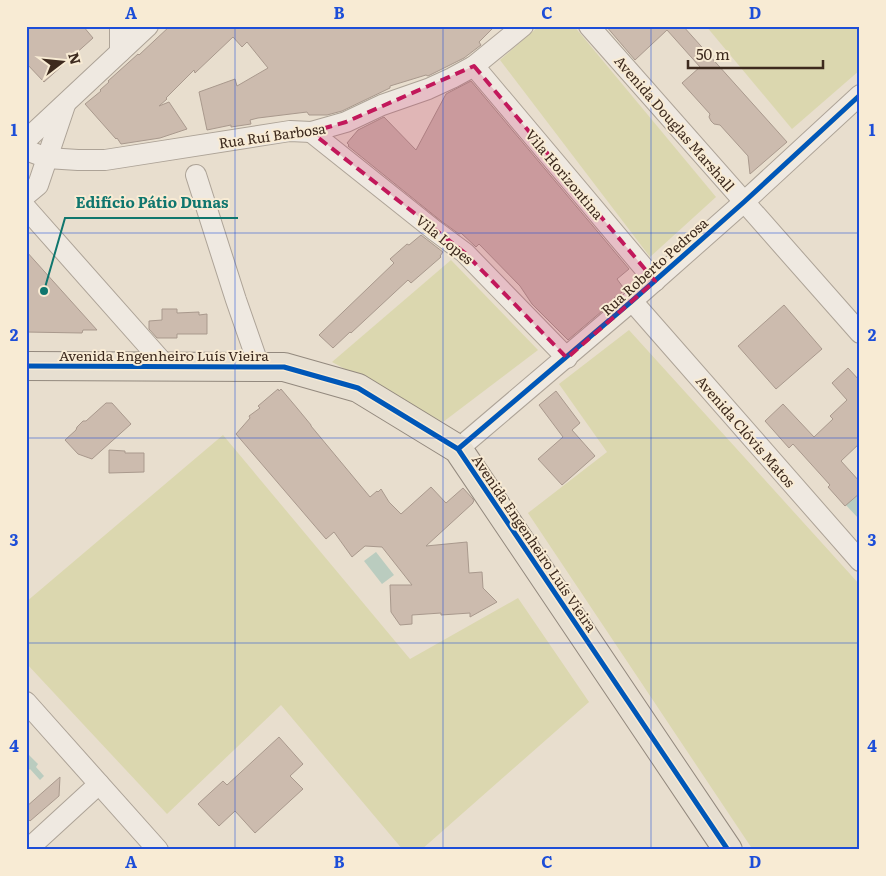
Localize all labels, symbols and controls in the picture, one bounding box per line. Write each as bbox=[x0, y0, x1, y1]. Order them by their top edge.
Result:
text: A bbox=[125, 0, 137, 24]
text: B bbox=[333, 0, 345, 24]
text: C bbox=[541, 0, 553, 24]
text: D bbox=[749, 0, 761, 24]
north arrow bbox=[38, 38, 88, 88]
scale bar bbox=[688, 38, 824, 70]
text: 50 m bbox=[696, 42, 730, 65]
text: N bbox=[64, 50, 87, 67]
street label: Avenida Douglas Marshall bbox=[610, 51, 740, 195]
text: 1 bbox=[11, 117, 18, 141]
text: 1 bbox=[869, 117, 876, 141]
street label: Rua Ruí Barbosa bbox=[217, 118, 327, 152]
street label: Vila Horizontina bbox=[521, 125, 609, 224]
callout: Edifício Pátio Dunas bbox=[65, 188, 238, 218]
text: Edifício Pátio Dunas bbox=[76, 190, 229, 213]
street label: Vila Lopes bbox=[412, 210, 478, 268]
street label: Rua Roberto Pedrosa bbox=[596, 212, 712, 319]
text: 2 bbox=[10, 322, 19, 346]
text: 2 bbox=[868, 322, 877, 346]
street label: Avenida Engenheiro Luís Vieira bbox=[59, 345, 269, 365]
street label: Avenida Clóvis Matos bbox=[692, 371, 800, 491]
street label: Avenida Engenheiro Luís Vieira bbox=[468, 450, 602, 636]
text: 3 bbox=[10, 527, 19, 551]
text: 3 bbox=[868, 527, 877, 551]
text: 4 bbox=[9, 733, 19, 757]
text: 4 bbox=[867, 733, 877, 757]
text: A bbox=[125, 849, 137, 873]
text: B bbox=[333, 849, 345, 873]
text: C bbox=[541, 849, 553, 873]
text: D bbox=[749, 849, 761, 873]

